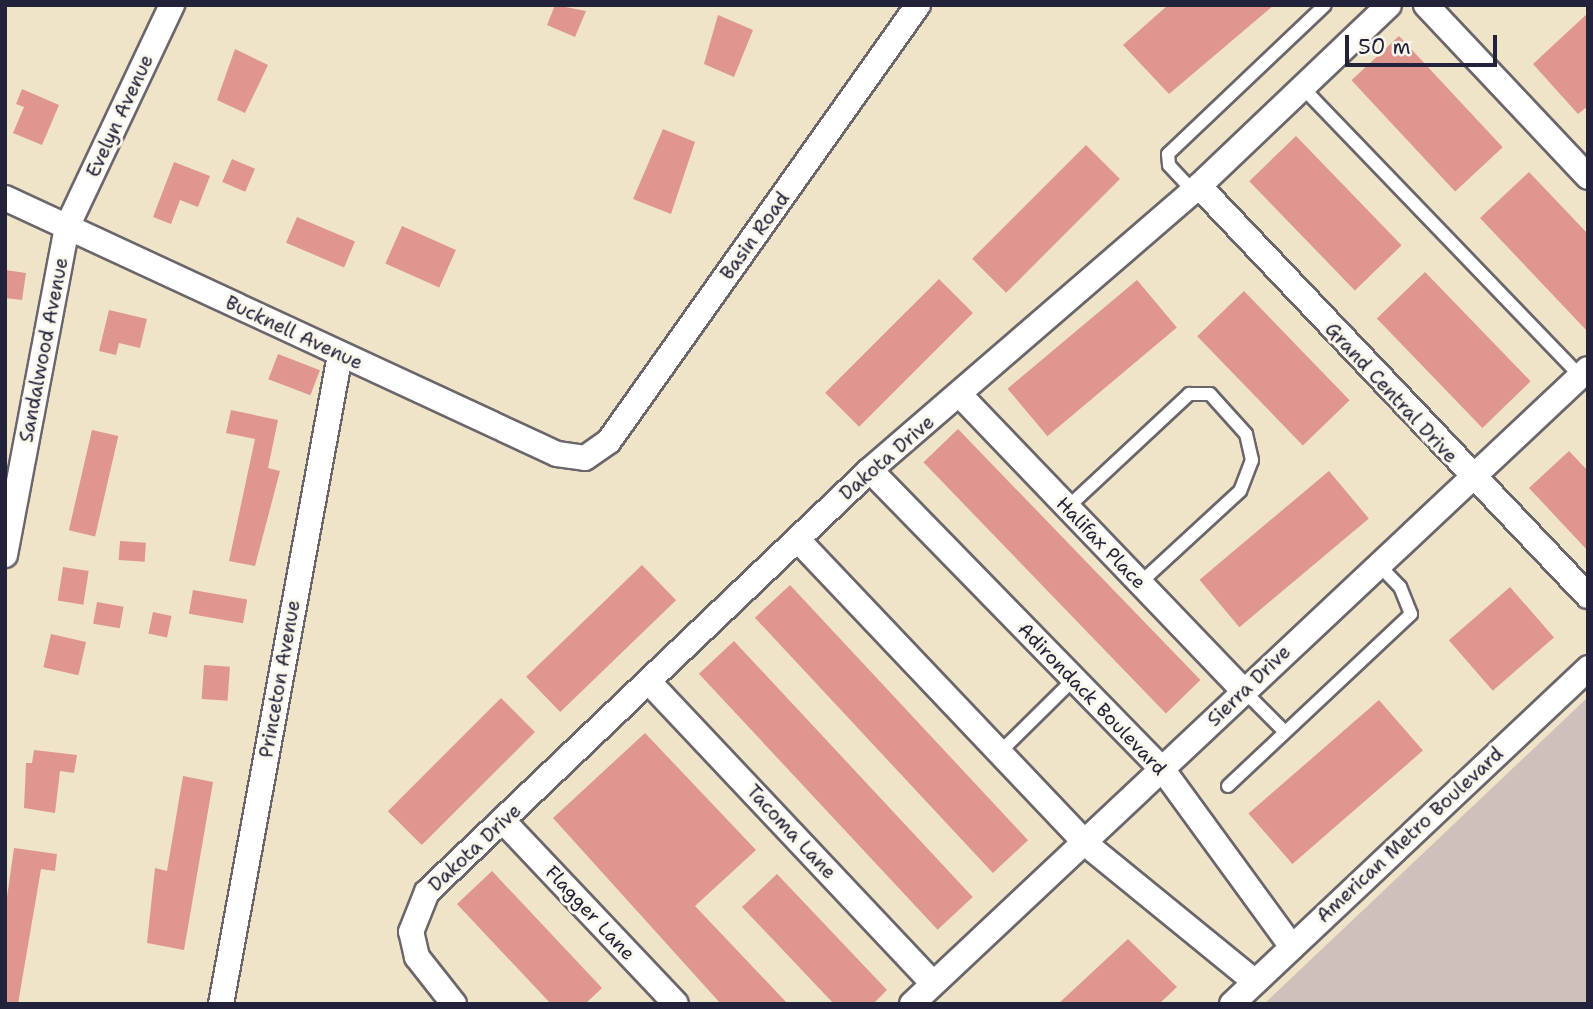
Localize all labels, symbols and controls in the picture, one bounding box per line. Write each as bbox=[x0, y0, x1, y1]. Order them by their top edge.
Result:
scale bar bbox=[1348, 21, 1500, 65]
text: 50 m bbox=[1358, 33, 1411, 61]
street label: Evelyn Avenue bbox=[82, 51, 158, 181]
street label: Basin Road bbox=[716, 188, 794, 284]
street label: Sandalwood Avenue bbox=[15, 256, 73, 444]
street label: Bucknell Avenue bbox=[222, 291, 366, 375]
street label: Grand Central Drive bbox=[1320, 318, 1462, 468]
street label: Dakota Drive bbox=[835, 411, 939, 505]
street label: Halifax Place bbox=[1052, 492, 1150, 594]
street label: Princeton Avenue bbox=[255, 598, 305, 760]
street label: Adirondack Boulevard bbox=[1013, 618, 1171, 780]
street label: Sierra Drive bbox=[1203, 641, 1295, 731]
street label: American Metro Boulevard bbox=[1312, 742, 1508, 928]
street label: Tacoma Lane bbox=[742, 780, 840, 884]
street label: Dakota Drive bbox=[424, 799, 526, 897]
street label: Flagger Lane bbox=[540, 861, 640, 965]

